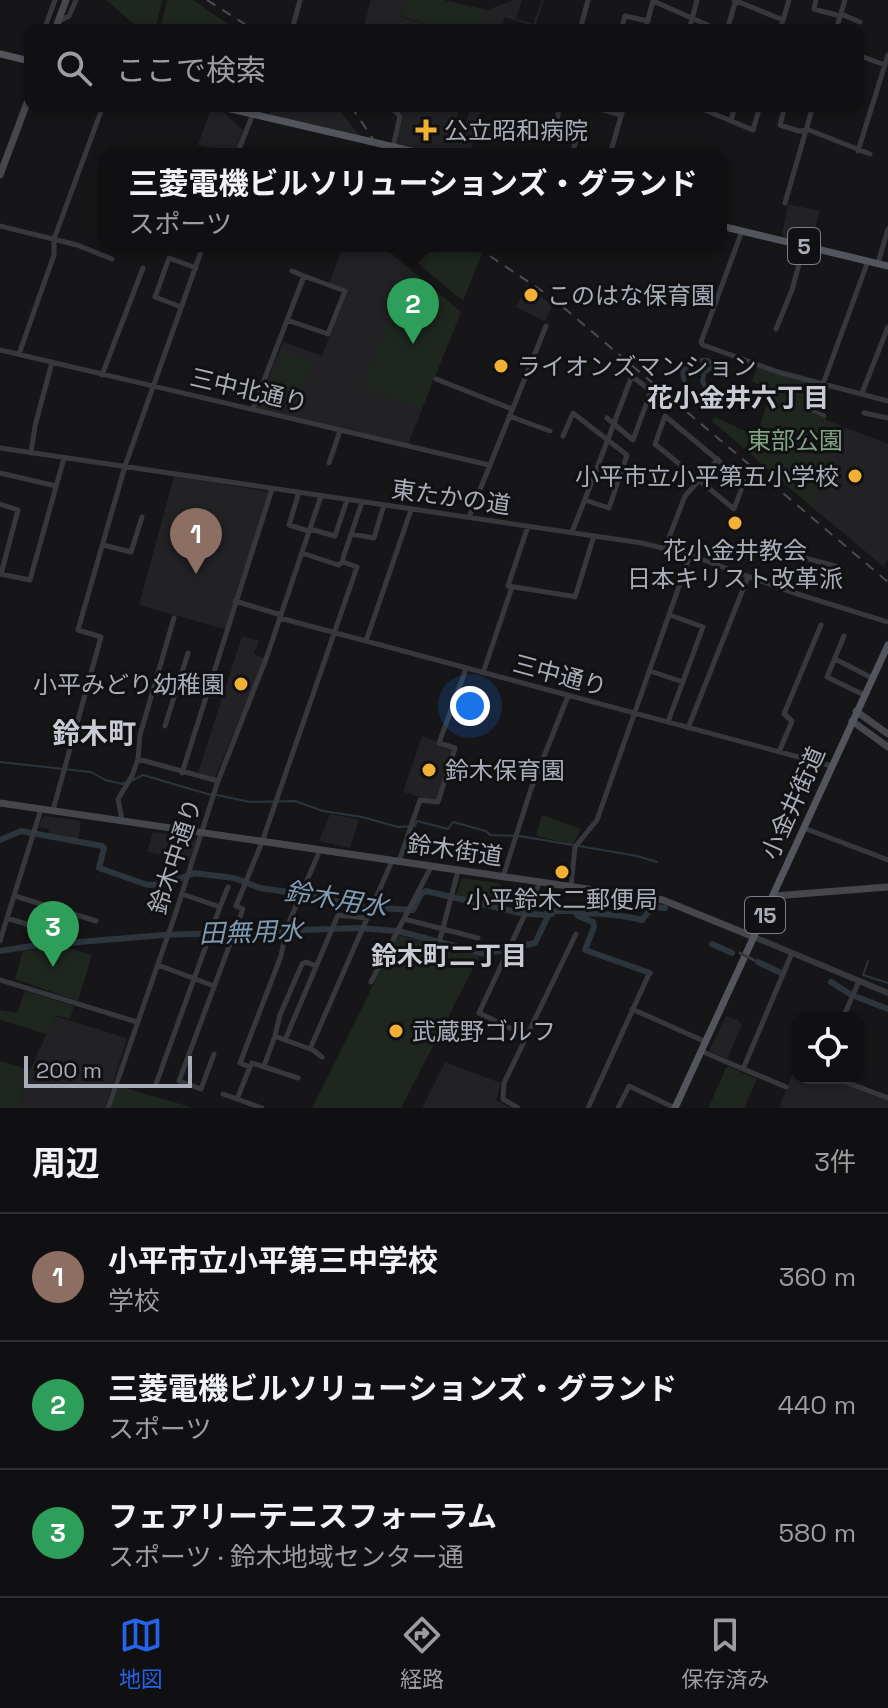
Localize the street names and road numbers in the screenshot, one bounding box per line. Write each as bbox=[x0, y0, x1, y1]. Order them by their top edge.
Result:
road number: 5 bbox=[788, 228, 820, 264]
street label: 三中北通り bbox=[187, 361, 311, 419]
street label: 東たかの道 bbox=[389, 473, 513, 521]
street label: 三中通り bbox=[510, 648, 610, 702]
street label: 小金井街道 bbox=[754, 742, 832, 864]
street label: 鈴木中通り bbox=[142, 794, 208, 918]
street label: 鈴木街道 bbox=[405, 828, 505, 872]
road number: 15 bbox=[745, 897, 785, 933]

